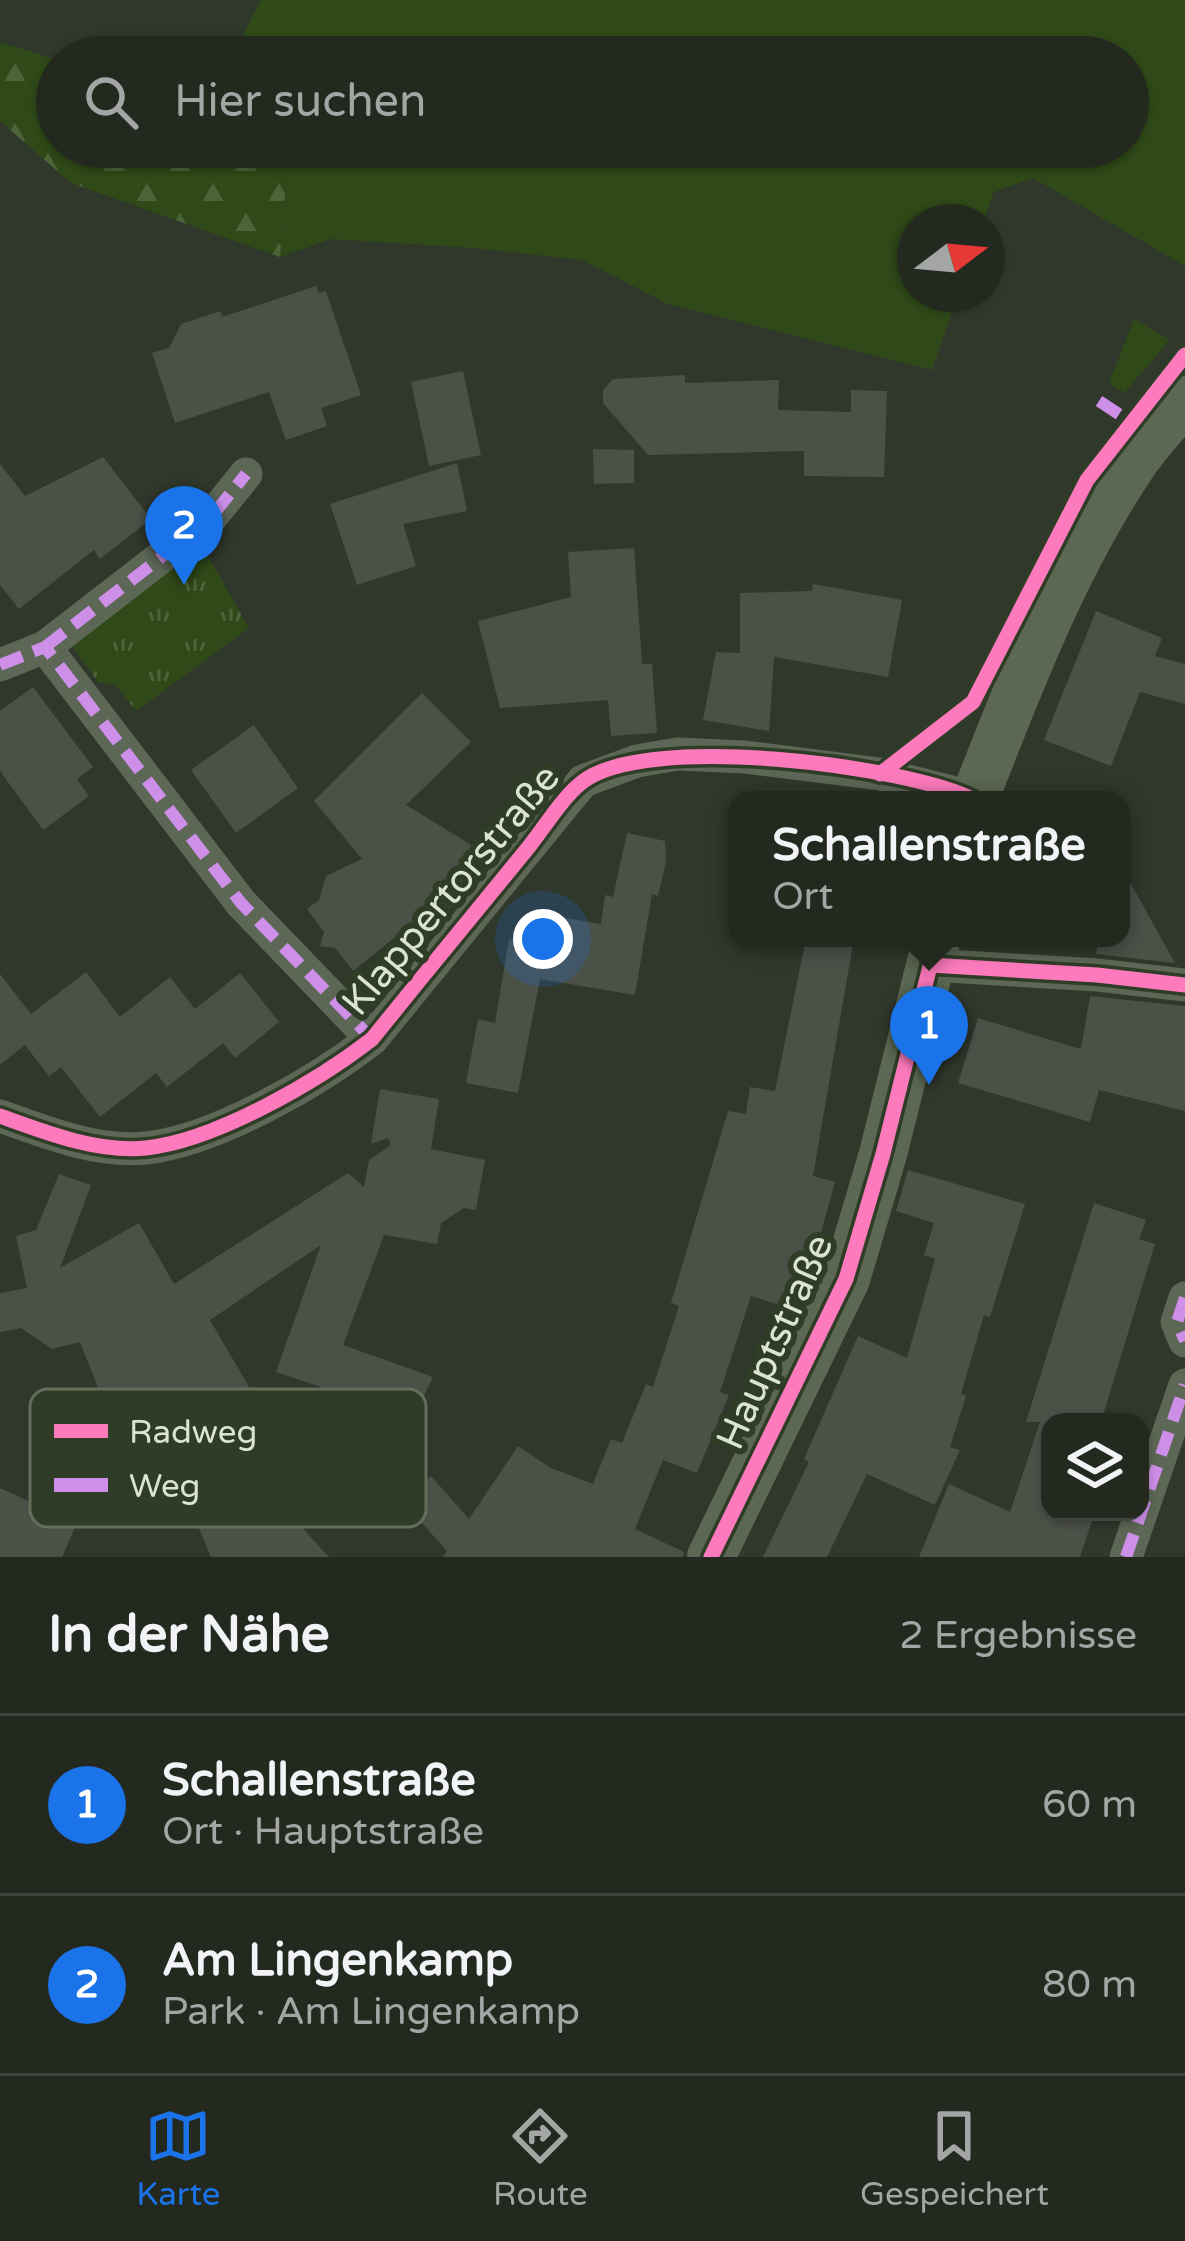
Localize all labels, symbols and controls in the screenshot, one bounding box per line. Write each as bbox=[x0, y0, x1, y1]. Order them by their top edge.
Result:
search box bbox=[36, 36, 1149, 168]
icon: search bbox=[78, 69, 144, 135]
text: Hier suchen bbox=[174, 75, 426, 129]
north arrow bbox=[897, 204, 1005, 312]
pin: 2 bbox=[145, 486, 223, 585]
street label: Klappertorstraße bbox=[332, 755, 570, 1025]
popup bbox=[728, 791, 1130, 947]
text: Schallenstraße bbox=[772, 819, 1086, 873]
text: Ort bbox=[772, 873, 833, 920]
your location bbox=[513, 909, 573, 969]
pin: 1 bbox=[890, 986, 968, 1085]
street label: Hauptstraße bbox=[707, 1227, 843, 1457]
legend bbox=[30, 1389, 426, 1527]
text: Radweg bbox=[129, 1413, 257, 1452]
map controls bbox=[1041, 1413, 1149, 1521]
button: layers bbox=[1041, 1413, 1149, 1521]
text: Weg bbox=[129, 1467, 200, 1506]
text: In der Nähe bbox=[48, 1604, 330, 1666]
text: 2 Ergebnisse bbox=[899, 1612, 1137, 1659]
text: Schallenstraße bbox=[162, 1754, 476, 1808]
text: 1 bbox=[75, 1781, 99, 1828]
text: 60 m bbox=[1042, 1781, 1137, 1828]
text: Ort · Hauptstraße bbox=[162, 1808, 484, 1855]
text: Am Lingenkamp bbox=[162, 1934, 513, 1988]
text: 2 bbox=[75, 1961, 99, 2008]
text: 80 m bbox=[1042, 1961, 1137, 2008]
text: Park · Am Lingenkamp bbox=[162, 1988, 580, 2035]
tab: Karte bbox=[136, 2103, 221, 2214]
tab: Route bbox=[493, 2103, 588, 2214]
tab: Gespeichert bbox=[860, 2103, 1049, 2214]

